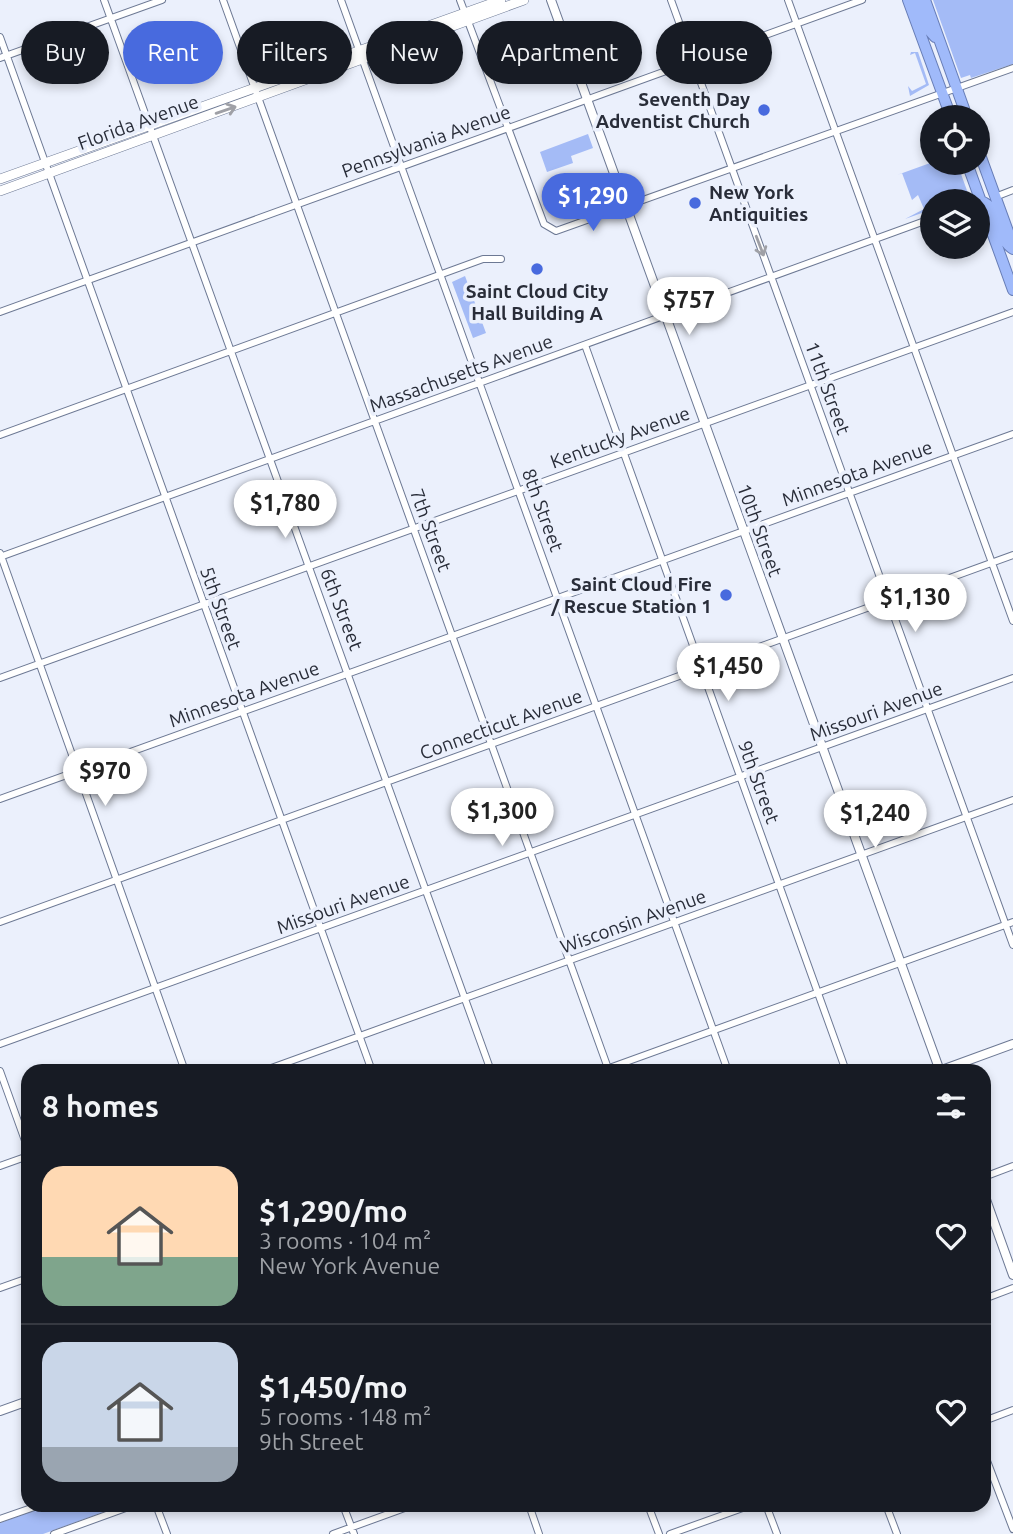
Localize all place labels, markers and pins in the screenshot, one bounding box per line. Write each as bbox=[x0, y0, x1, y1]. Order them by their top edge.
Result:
place label: Seventh Day Adventist Church bbox=[596, 88, 750, 132]
marker: Seventh Day Adventist Church bbox=[756, 102, 772, 118]
pin: $1,290 bbox=[536, 174, 650, 233]
place label: New York Antiquities bbox=[709, 181, 808, 225]
marker: New York Antiquities bbox=[687, 195, 703, 211]
marker: Saint Cloud City Hall Building A bbox=[529, 261, 545, 277]
pin: $757 bbox=[648, 278, 730, 337]
place label: Saint Cloud City Hall Building A bbox=[466, 280, 608, 324]
pin: $1,780 bbox=[228, 480, 342, 540]
place label: Saint Cloud Fire / Rescue Station 1 bbox=[550, 573, 712, 617]
pin: $1,130 bbox=[858, 574, 972, 634]
marker: Saint Cloud Fire / Rescue Station 1 bbox=[718, 587, 734, 603]
pin: $1,450 bbox=[671, 644, 785, 703]
pin: $970 bbox=[64, 748, 146, 808]
pin: $1,300 bbox=[445, 788, 559, 848]
pin: $1,240 bbox=[818, 790, 932, 850]

